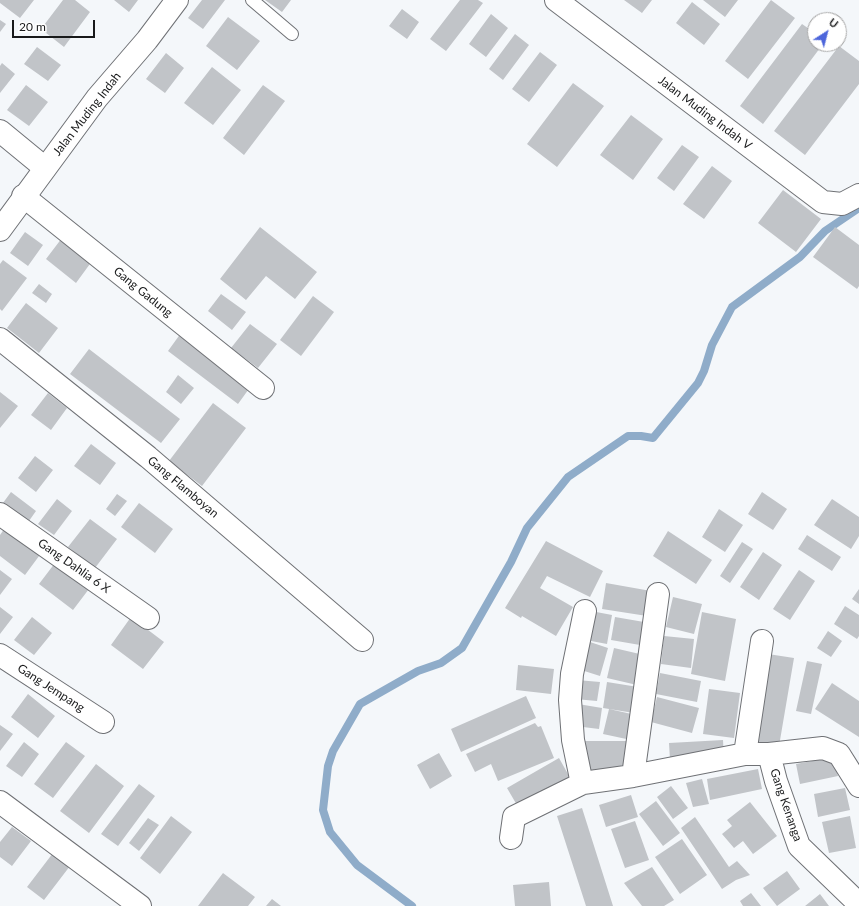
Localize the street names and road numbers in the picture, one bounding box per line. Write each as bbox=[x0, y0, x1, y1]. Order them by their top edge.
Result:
street label: Jalan Muding Indah bbox=[50, 69, 124, 159]
street label: Jalan Muding Indah V bbox=[655, 73, 755, 153]
street label: Gang Gadung bbox=[111, 264, 175, 320]
street label: Gang Flamboyan bbox=[145, 453, 221, 521]
street label: Gang Dahlia 6 X bbox=[35, 536, 113, 596]
street label: Gang Jempang bbox=[15, 661, 87, 715]
street label: Gang Kenanga bbox=[767, 767, 805, 843]

